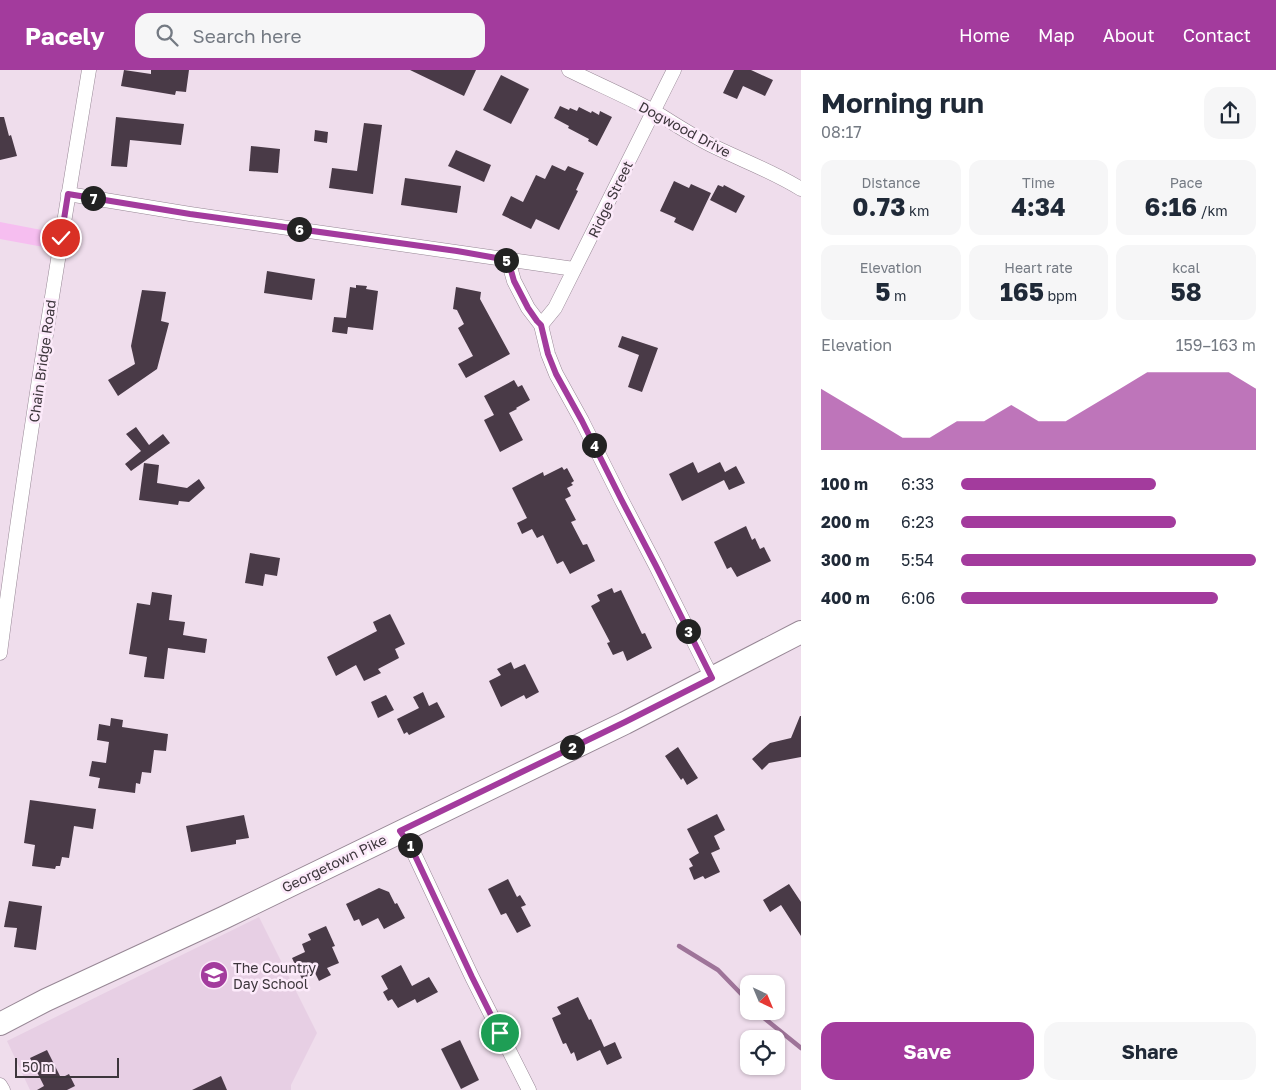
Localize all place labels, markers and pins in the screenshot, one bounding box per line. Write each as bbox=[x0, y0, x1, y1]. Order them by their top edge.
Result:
pin: 7 bbox=[80, 186, 106, 210]
pin: 6 bbox=[286, 216, 312, 242]
pin bbox=[40, 217, 82, 259]
pin: 5 bbox=[494, 248, 518, 272]
pin: 4 bbox=[582, 432, 606, 458]
pin: 3 bbox=[676, 618, 700, 644]
pin: 2 bbox=[560, 734, 584, 760]
pin: 1 bbox=[398, 832, 422, 858]
place label: The Country Day School bbox=[233, 959, 316, 992]
school or university icon: The Country Day School bbox=[199, 960, 229, 990]
pin bbox=[479, 1012, 521, 1054]

